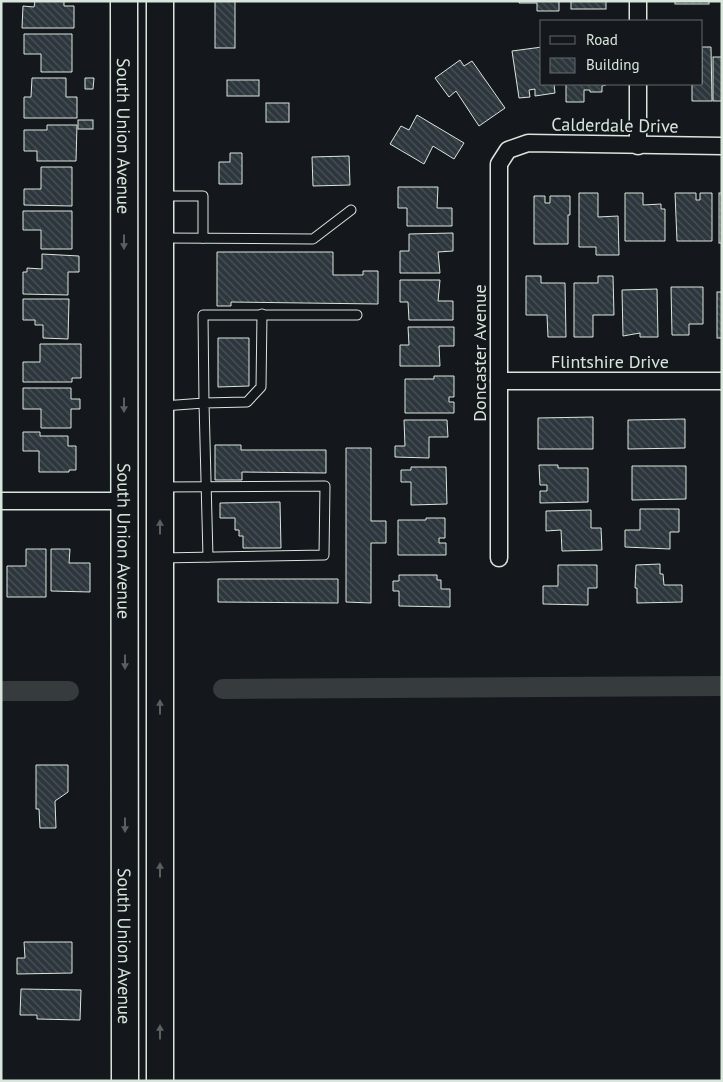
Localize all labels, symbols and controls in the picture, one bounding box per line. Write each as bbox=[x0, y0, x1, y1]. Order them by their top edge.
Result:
legend bbox=[540, 20, 703, 85]
text: Road bbox=[586, 30, 618, 49]
text: Building bbox=[586, 55, 640, 74]
street label: South Union Avenue bbox=[113, 58, 136, 214]
street label: Calderdale Drive bbox=[551, 112, 679, 138]
one-way arrow bbox=[120, 235, 128, 251]
street label: Doncaster Avenue bbox=[468, 284, 491, 422]
street label: Flintshire Drive bbox=[551, 350, 669, 373]
one-way arrow bbox=[120, 397, 128, 413]
street label: South Union Avenue bbox=[113, 463, 136, 619]
one-way arrow bbox=[156, 519, 164, 535]
one-way arrow bbox=[121, 655, 129, 671]
one-way arrow bbox=[156, 699, 164, 715]
one-way arrow bbox=[121, 817, 129, 833]
one-way arrow bbox=[156, 861, 164, 877]
street label: South Union Avenue bbox=[113, 868, 136, 1024]
one-way arrow bbox=[156, 1024, 164, 1040]

